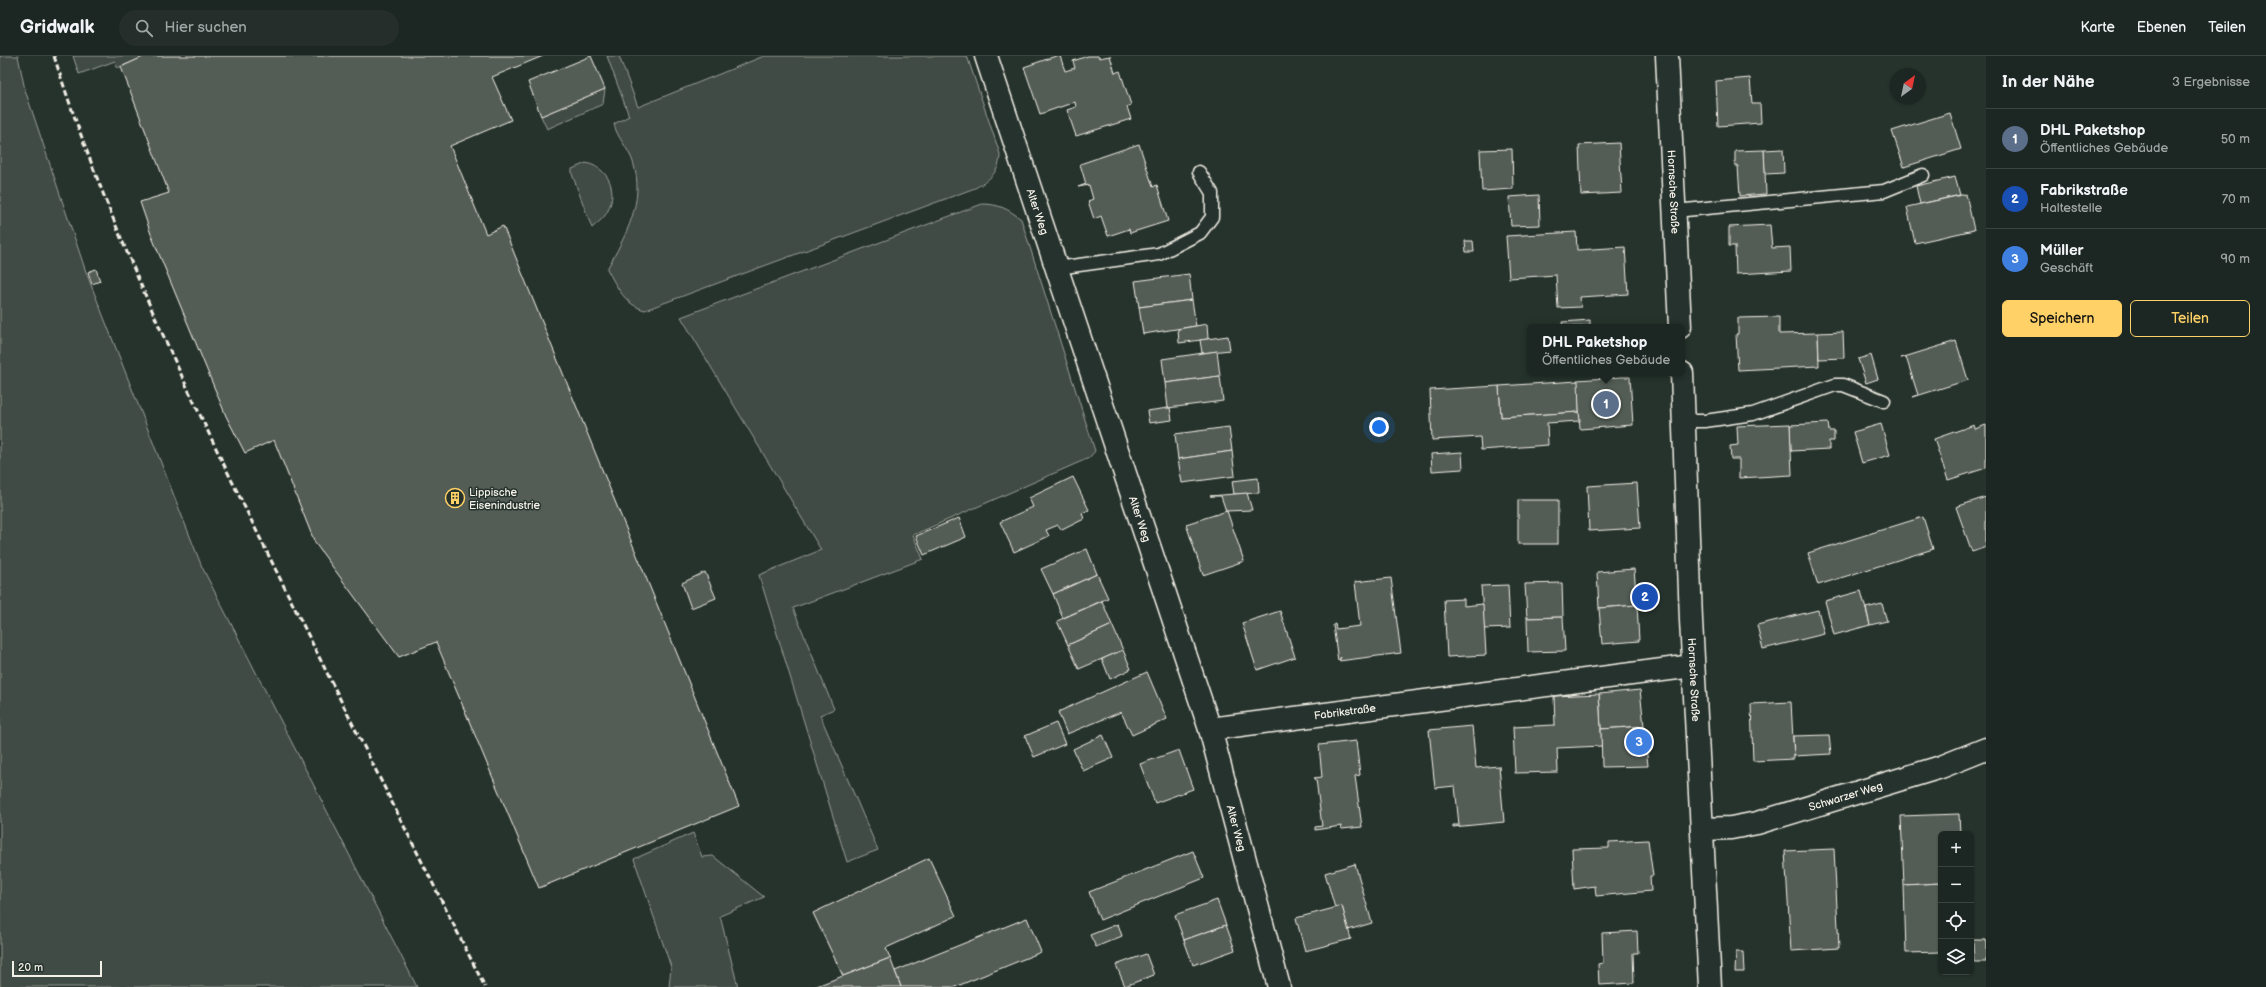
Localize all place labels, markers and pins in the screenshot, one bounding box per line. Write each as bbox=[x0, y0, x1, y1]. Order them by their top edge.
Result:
pin: 1 bbox=[1593, 389, 1619, 419]
place label: Lippische Eisenindustrie bbox=[469, 486, 541, 512]
building icon: Lippische Eisenindustrie bbox=[444, 487, 466, 509]
pin: 2 bbox=[1632, 582, 1658, 612]
pin: 3 bbox=[1626, 727, 1652, 757]

